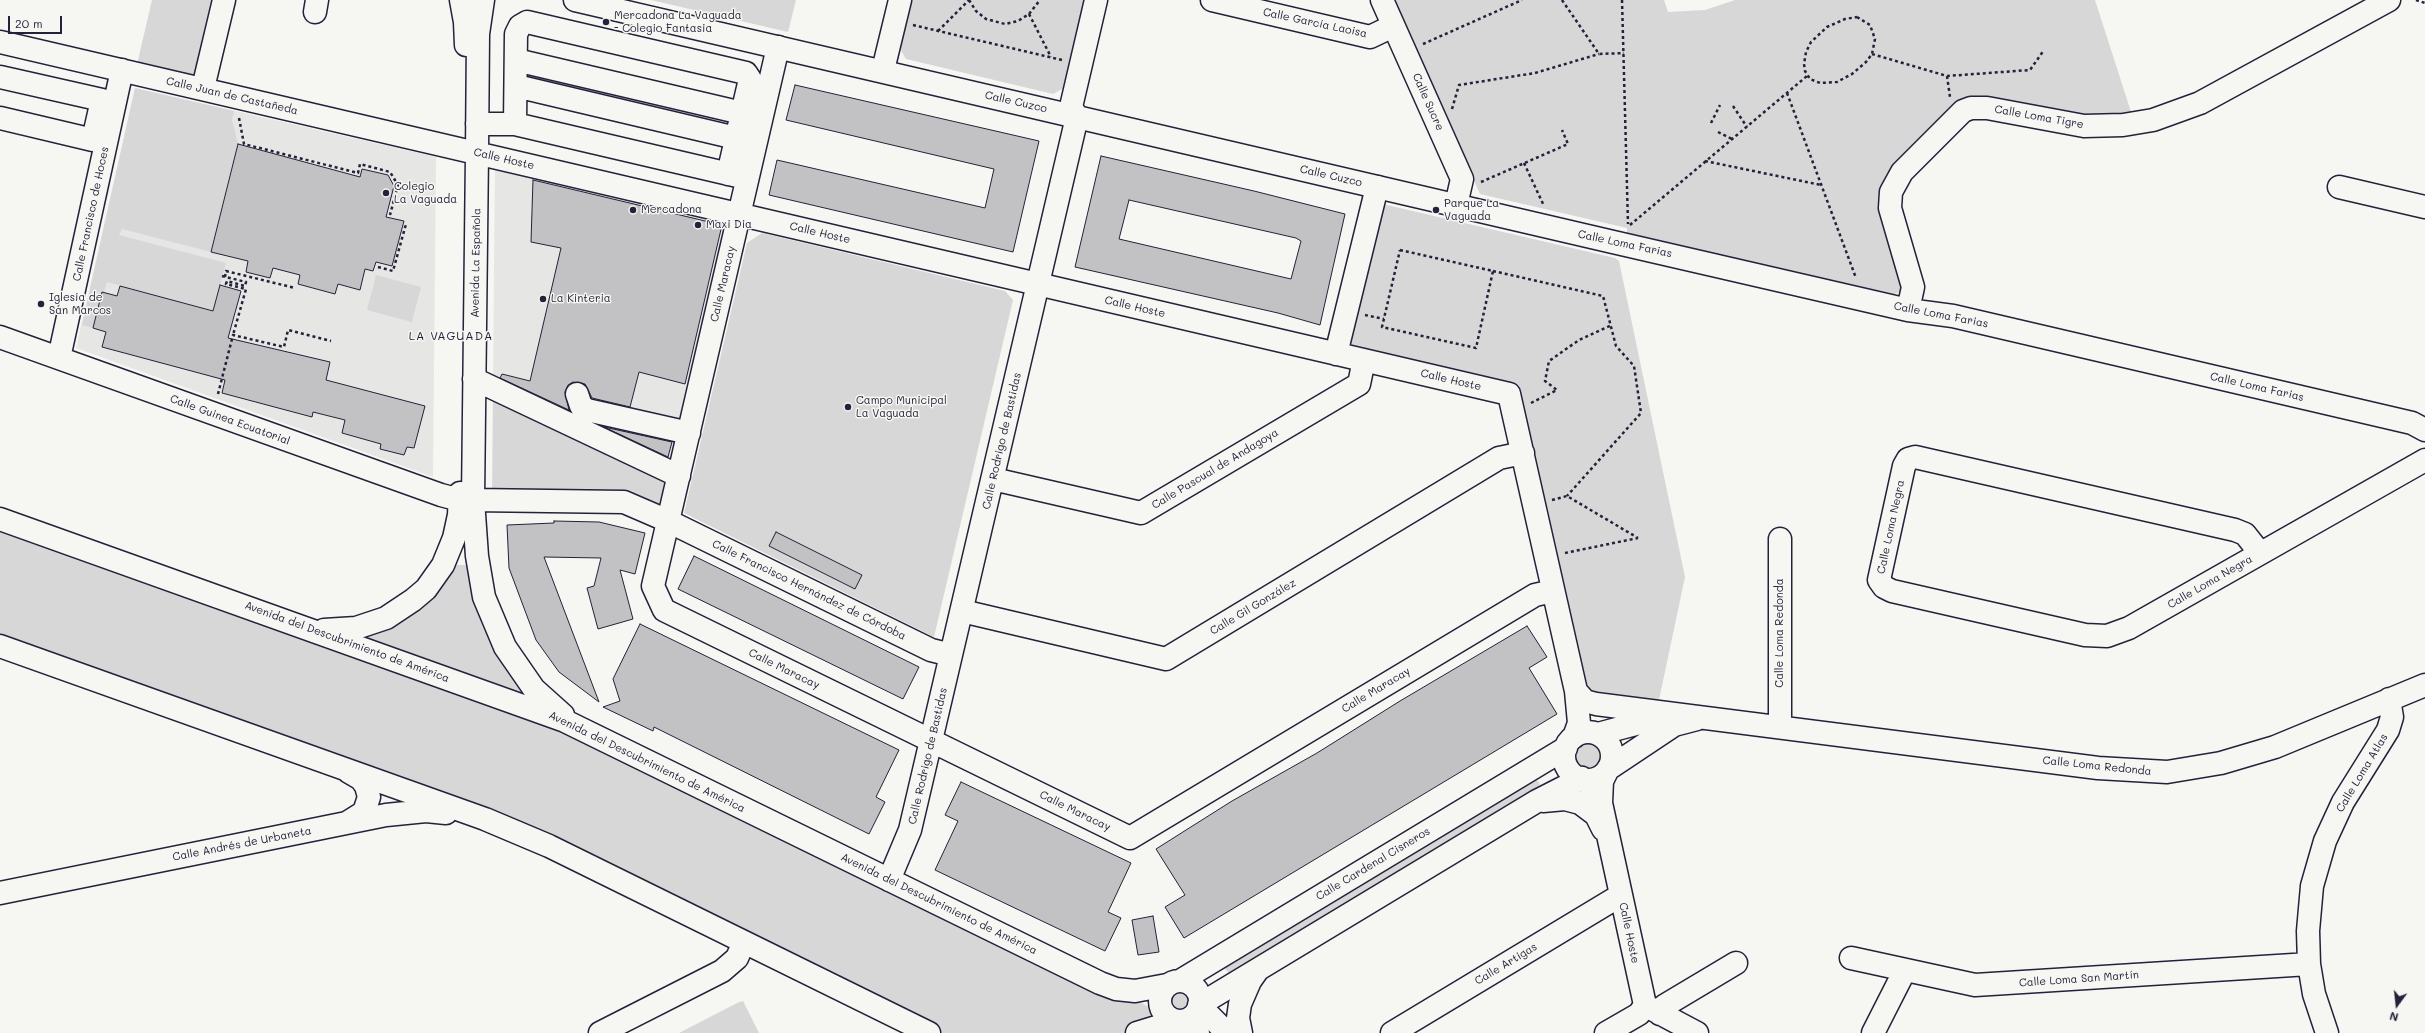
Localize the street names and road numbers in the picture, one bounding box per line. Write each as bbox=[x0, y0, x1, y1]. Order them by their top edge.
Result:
street label: Calle García Laoisa bbox=[1262, 6, 1368, 40]
street label: Calle Sucre bbox=[1409, 71, 1447, 133]
street label: Calle Juan de Castañeda bbox=[165, 74, 299, 118]
street label: Calle Cuzco bbox=[984, 88, 1048, 116]
street label: Calle Loma Tigre bbox=[1993, 103, 2085, 131]
street label: Calle Francisco de Hoces bbox=[70, 146, 112, 282]
street label: Calle Hoste bbox=[472, 146, 536, 172]
street label: Calle Cuzco bbox=[1299, 162, 1363, 190]
street label: Avenida La Española bbox=[468, 208, 484, 318]
street label: Calle Hoste bbox=[788, 220, 852, 246]
street label: Calle Loma Farias bbox=[1577, 228, 1673, 260]
street label: Calle Maracay bbox=[708, 245, 738, 323]
street label: Calle Hoste bbox=[1103, 294, 1167, 320]
street label: Calle Loma Farias bbox=[1893, 299, 1989, 331]
street label: Calle Hoste bbox=[1419, 367, 1483, 393]
street label: Calle Loma Farias bbox=[2209, 370, 2305, 404]
street label: Calle Rodrigo de Bastidas bbox=[980, 371, 1024, 511]
street label: Calle Guinea Ecuatorial bbox=[168, 392, 292, 448]
street label: Calle Pascual de Andagoya bbox=[1149, 426, 1281, 512]
street label: Calle Loma Negra bbox=[1875, 479, 1907, 575]
street label: Calle Francisco Hernández de Córdoba bbox=[710, 537, 908, 643]
street label: Calle Loma Negra bbox=[2165, 552, 2255, 612]
street label: Calle Gil González bbox=[1208, 576, 1298, 638]
street label: Calle Loma Redonda bbox=[1773, 578, 1787, 688]
street label: Avenida del Descubrimiento de América bbox=[243, 599, 451, 685]
street label: Calle Maracay bbox=[746, 646, 822, 692]
street label: Calle Maracay bbox=[1339, 664, 1413, 716]
street label: Calle Rodrigo de Bastidas bbox=[906, 686, 950, 826]
street label: Avenida del Descubrimiento de América bbox=[547, 709, 747, 815]
street label: Calle Loma Atlas bbox=[2333, 731, 2391, 815]
street label: Calle Loma Redonda bbox=[2042, 754, 2152, 778]
street label: Calle Maracay bbox=[1037, 788, 1113, 834]
street label: Calle Andrés de Urbaneta bbox=[171, 824, 313, 864]
street label: Calle Cardenal Cisneros bbox=[1314, 825, 1432, 903]
street label: Avenida del Descubrimiento de América bbox=[839, 851, 1039, 957]
street label: Calle Hoste bbox=[1616, 901, 1642, 965]
street label: Calle Artigas bbox=[1472, 940, 1540, 988]
street label: Calle Loma San Martín bbox=[2019, 968, 2139, 990]

